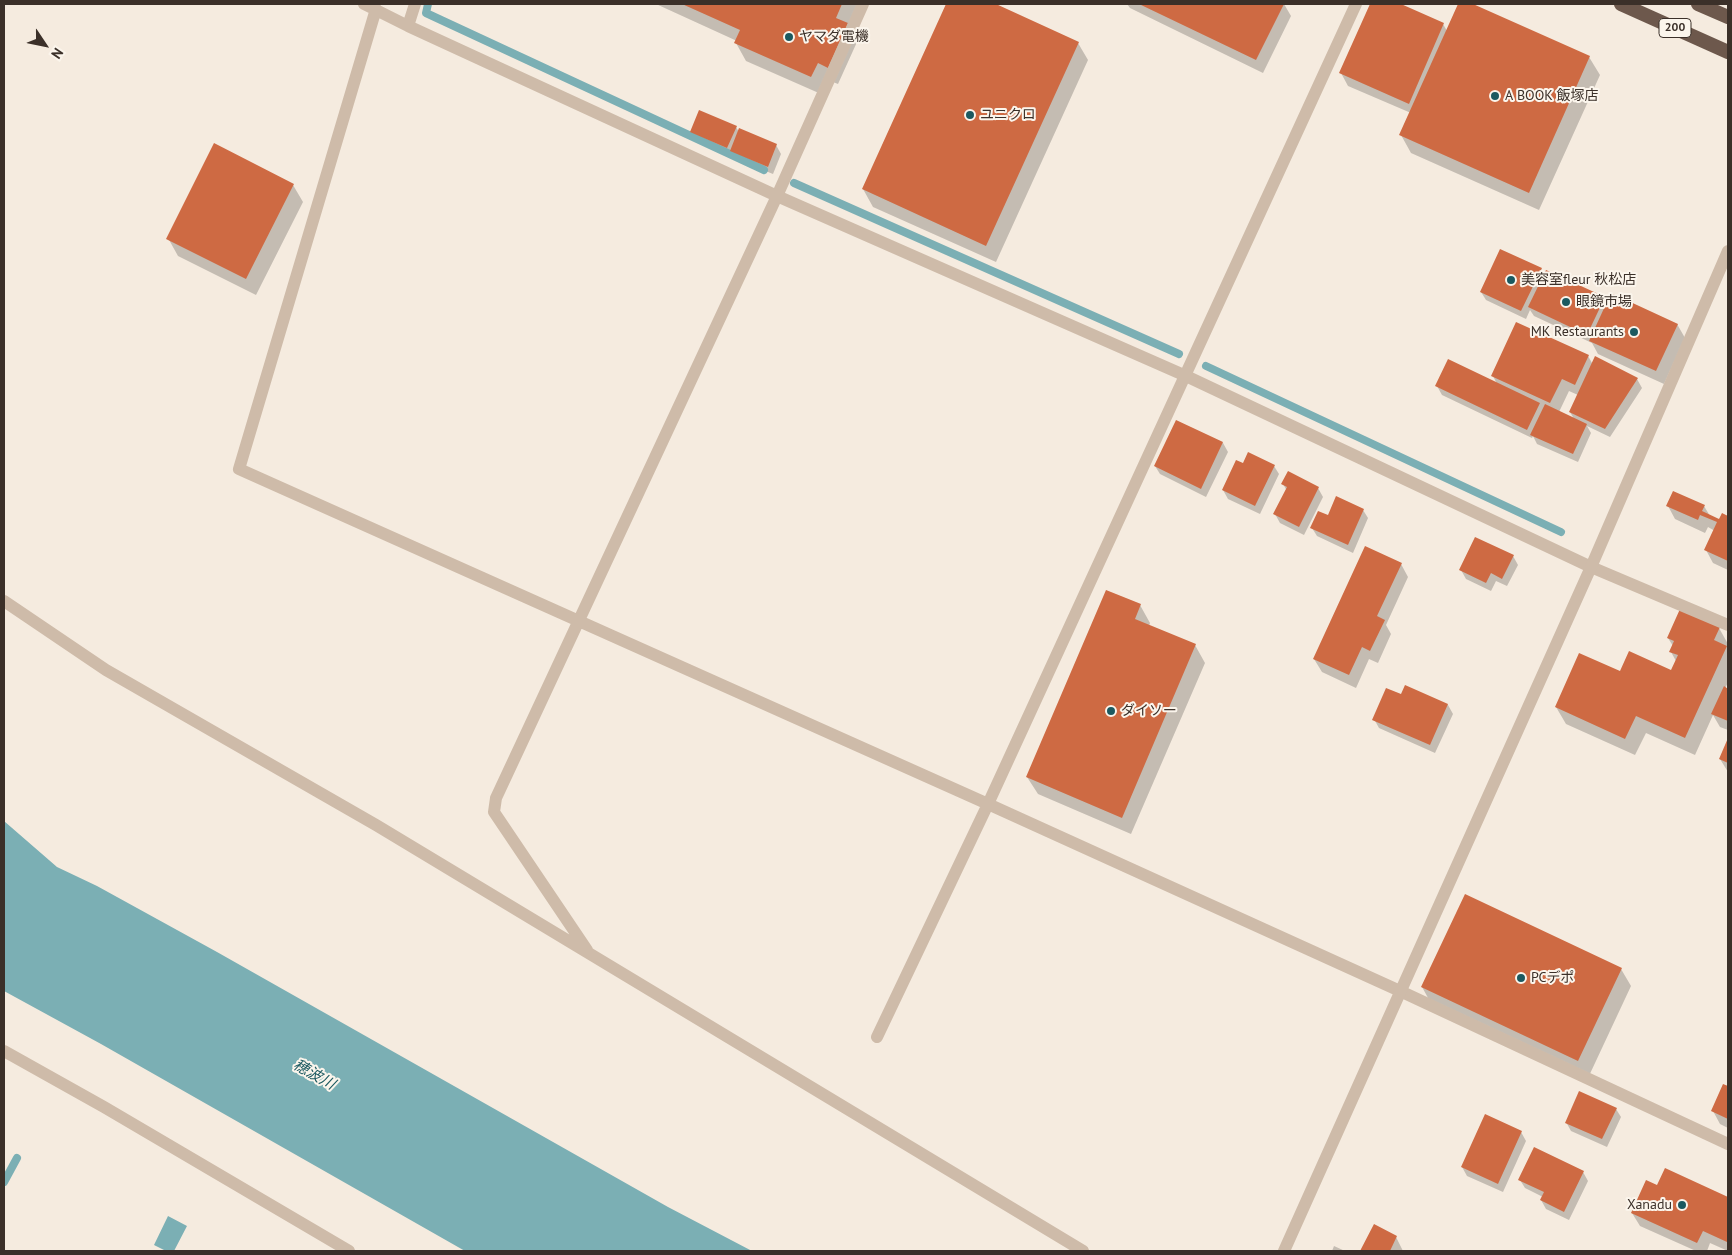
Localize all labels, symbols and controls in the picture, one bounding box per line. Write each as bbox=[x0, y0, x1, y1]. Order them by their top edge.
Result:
road number: 200 bbox=[1659, 18, 1691, 38]
north arrow bbox=[20, 20, 70, 70]
place label: ヤマダ電機 bbox=[799, 29, 869, 45]
marker: ヤマダ電機 bbox=[783, 31, 795, 43]
text: N bbox=[47, 45, 67, 62]
place label: A BOOK 飯塚店 bbox=[1505, 88, 1599, 104]
marker: A BOOK 飯塚店 bbox=[1489, 90, 1501, 102]
place label: ユニクロ bbox=[980, 107, 1036, 123]
marker: ユニクロ bbox=[964, 109, 976, 121]
place label: 美容室fleur 秋松店 bbox=[1521, 272, 1636, 288]
marker: 美容室fleur 秋松店 bbox=[1505, 274, 1517, 286]
place label: 眼鏡市場 bbox=[1576, 294, 1632, 310]
marker: 眼鏡市場 bbox=[1560, 296, 1572, 308]
place label: MK Restaurants bbox=[1531, 324, 1624, 340]
marker: MK Restaurants bbox=[1628, 326, 1640, 338]
place label: ダイソー bbox=[1121, 703, 1177, 719]
marker: ダイソー bbox=[1105, 705, 1117, 717]
place label: PCデポ bbox=[1531, 970, 1575, 986]
marker: PCデポ bbox=[1515, 972, 1527, 984]
water label: 穂波川 bbox=[290, 1056, 338, 1094]
place label: Xanadu bbox=[1627, 1197, 1672, 1213]
marker: Xanadu bbox=[1676, 1199, 1688, 1211]

